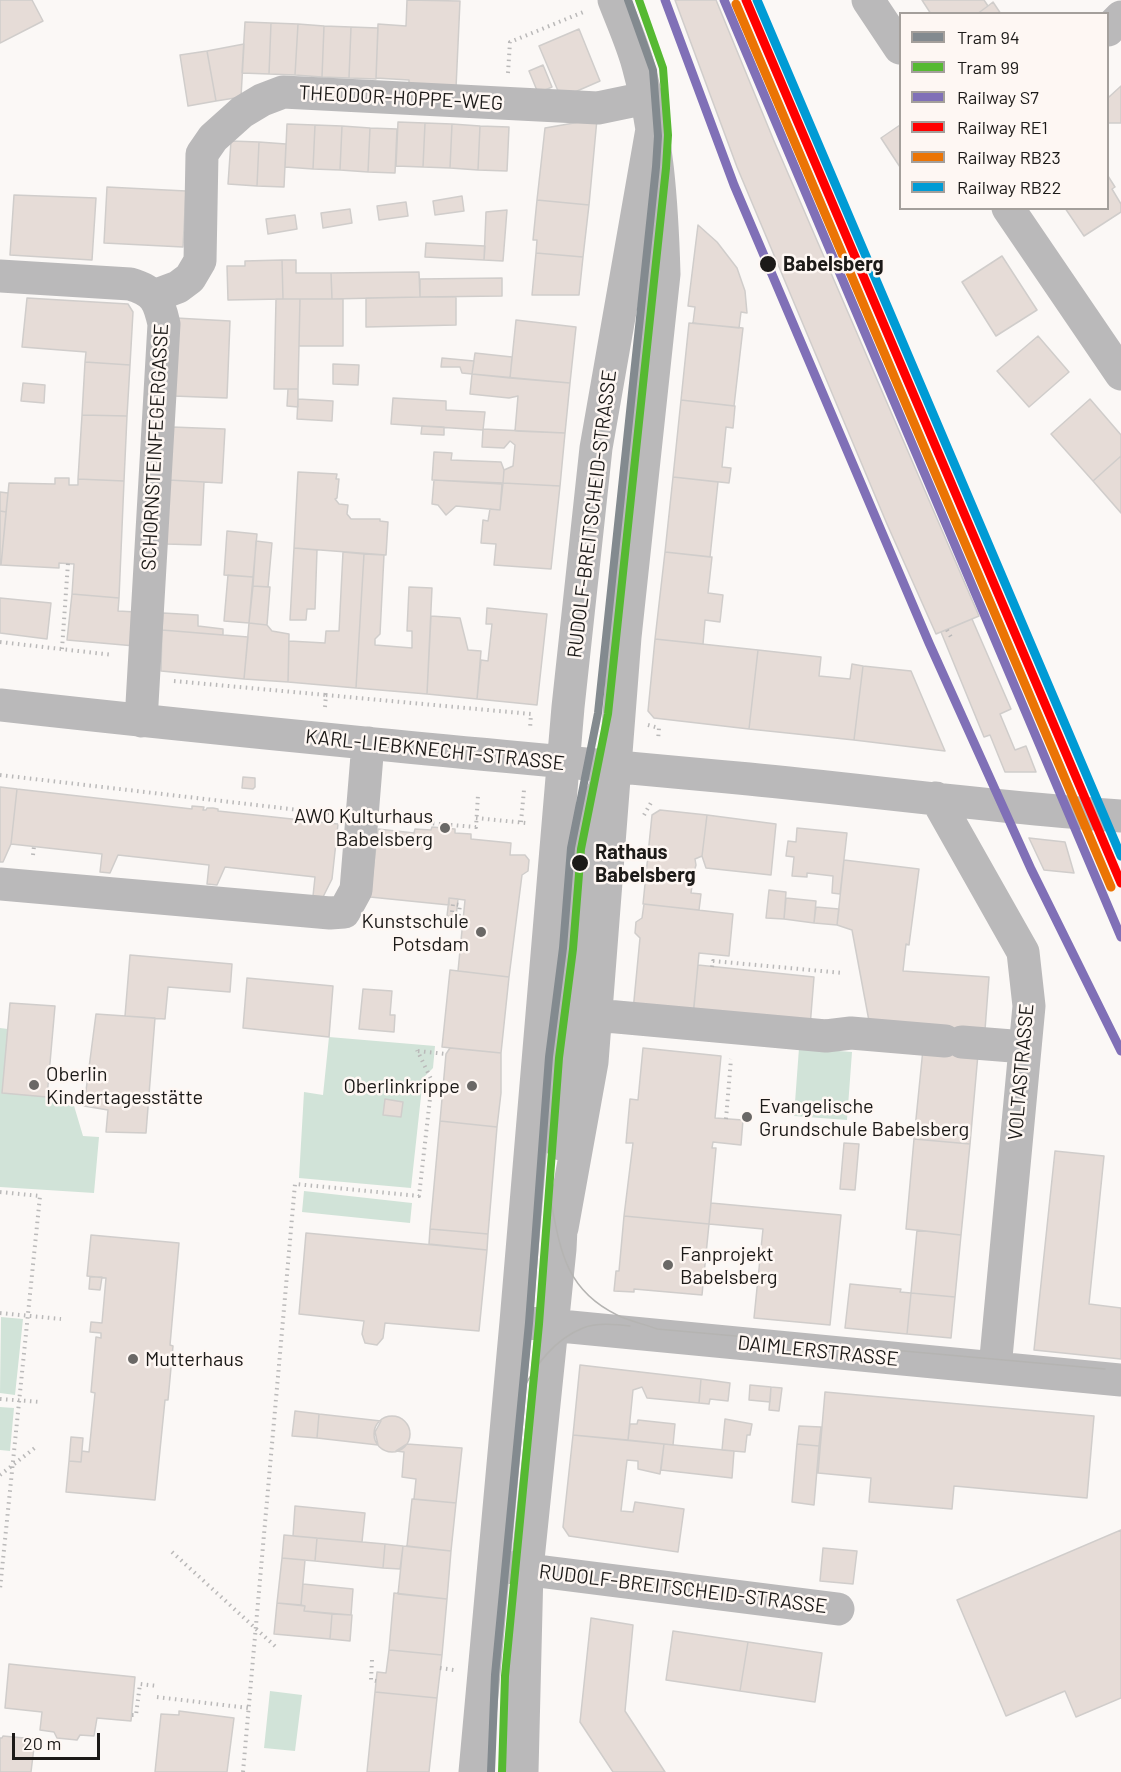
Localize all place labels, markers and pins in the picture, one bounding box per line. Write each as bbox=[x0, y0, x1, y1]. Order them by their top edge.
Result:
place label: Babelsberg bbox=[783, 252, 883, 276]
marker: Babelsberg bbox=[758, 254, 778, 274]
place label: AWO Kulturhaus Babelsberg bbox=[294, 804, 433, 851]
marker: AWO Kulturhaus Babelsberg bbox=[438, 821, 452, 835]
place label: Rathaus Babelsberg bbox=[595, 840, 695, 887]
marker: Rathaus Babelsberg bbox=[570, 853, 590, 873]
place label: Kunstschule Potsdam bbox=[362, 909, 469, 956]
marker: Kunstschule Potsdam bbox=[474, 925, 488, 939]
place label: Oberlin Kindertagesstätte bbox=[46, 1062, 203, 1109]
place label: Oberlinkrippe bbox=[343, 1074, 460, 1098]
marker: Oberlin Kindertagesstätte bbox=[27, 1078, 41, 1092]
marker: Oberlinkrippe bbox=[465, 1079, 479, 1093]
place label: Evangelische Grundschule Babelsberg bbox=[759, 1094, 969, 1141]
marker: Evangelische Grundschule Babelsberg bbox=[740, 1110, 754, 1124]
place label: Fanprojekt Babelsberg bbox=[680, 1242, 777, 1289]
marker: Fanprojekt Babelsberg bbox=[661, 1258, 675, 1272]
place label: Mutterhaus bbox=[145, 1347, 244, 1371]
marker: Mutterhaus bbox=[126, 1352, 140, 1366]

